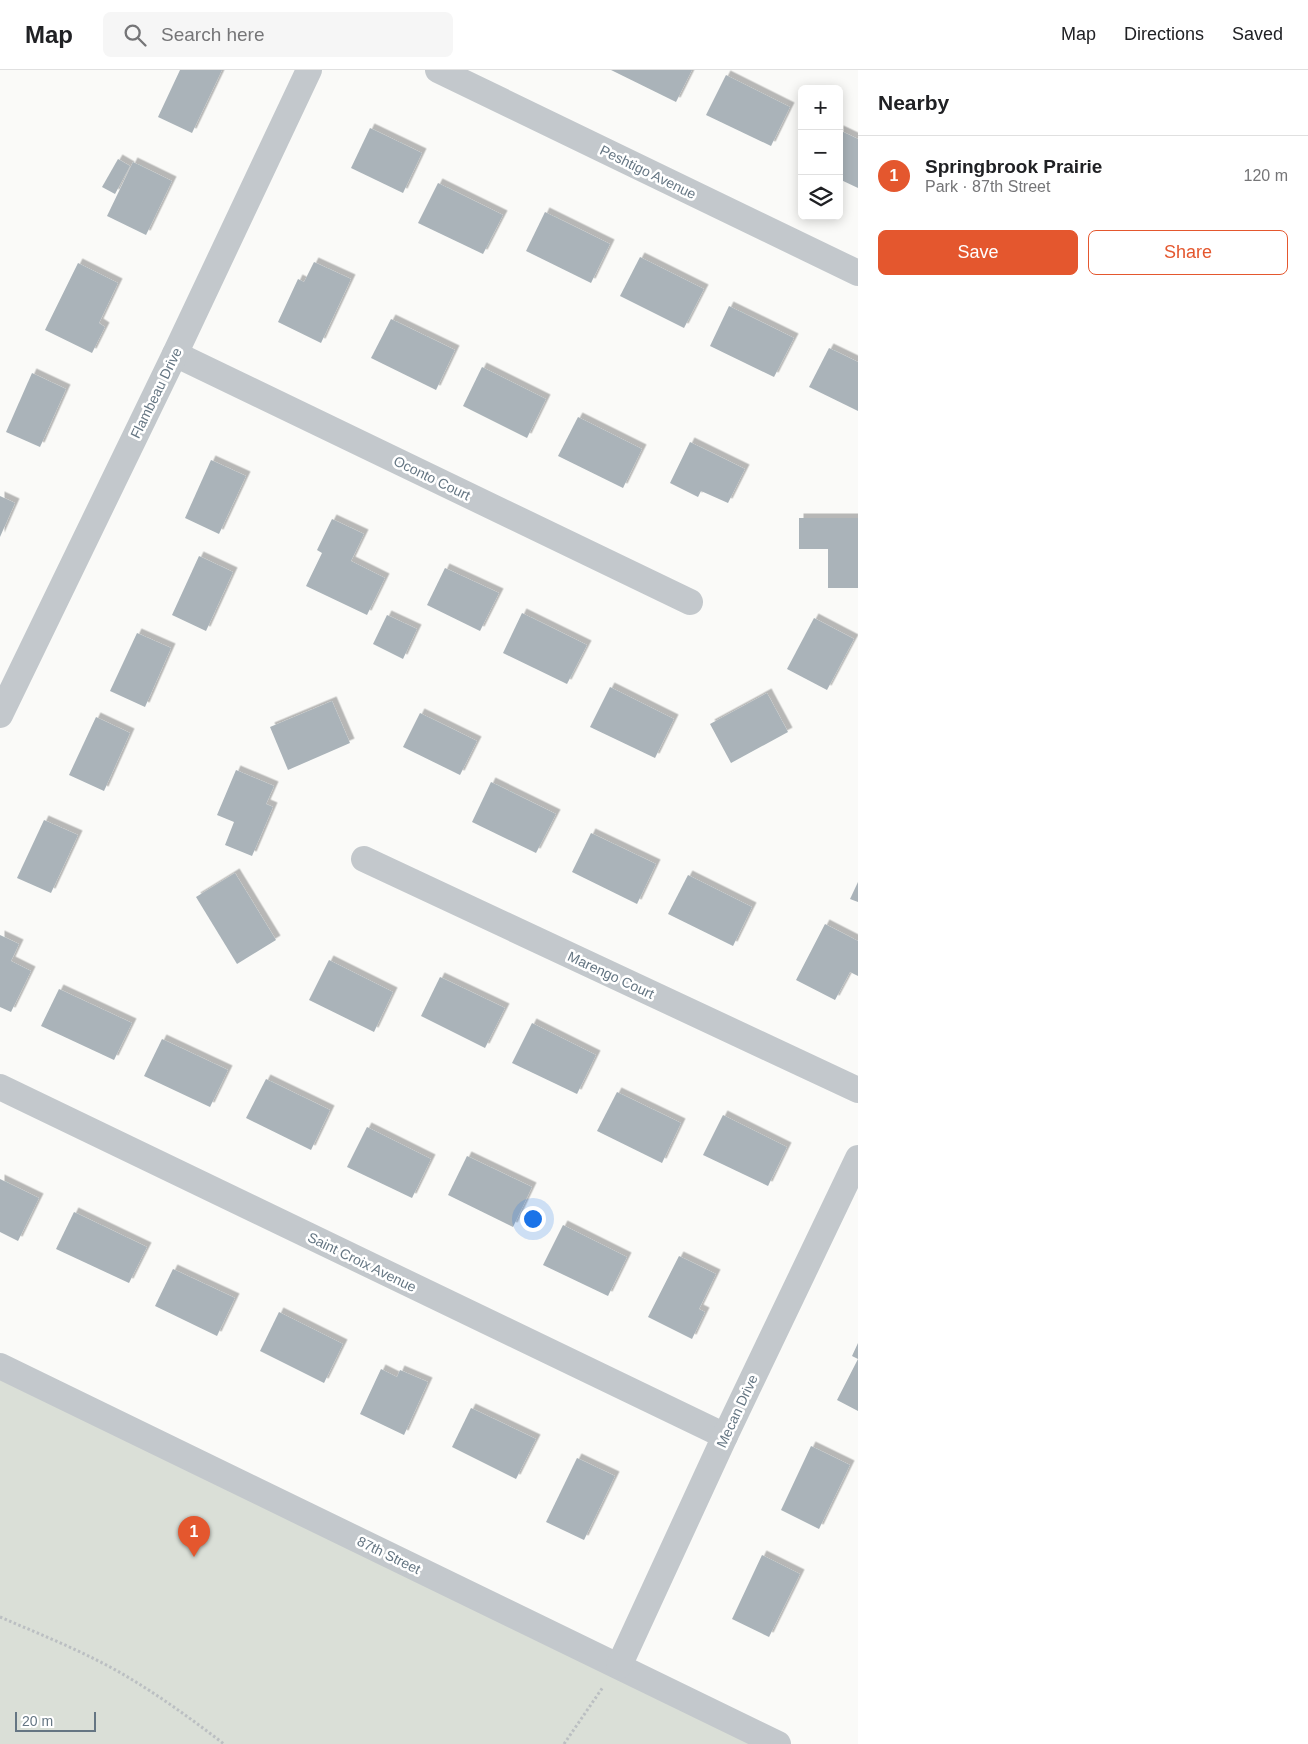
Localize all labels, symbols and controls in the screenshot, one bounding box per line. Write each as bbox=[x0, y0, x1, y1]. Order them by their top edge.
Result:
search box bbox=[103, 12, 453, 57]
text: Map bbox=[25, 21, 73, 48]
icon: search bbox=[121, 21, 149, 49]
text: Search here bbox=[161, 24, 265, 45]
text: Map bbox=[1061, 24, 1096, 44]
text: Directions bbox=[1124, 24, 1204, 44]
text: Saved bbox=[1232, 24, 1283, 44]
map controls bbox=[798, 85, 843, 220]
button: + bbox=[798, 85, 843, 130]
text: Nearby bbox=[878, 91, 949, 114]
button: − bbox=[798, 130, 843, 175]
street label: Peshtigo Avenue bbox=[597, 142, 699, 202]
text: Springbrook Prairie bbox=[925, 156, 1102, 177]
text: 1 bbox=[890, 167, 898, 184]
text: 120 m bbox=[1244, 167, 1288, 184]
button: layers bbox=[798, 175, 843, 220]
text: Park · 87th Street bbox=[925, 178, 1050, 195]
button: Save bbox=[878, 230, 1078, 275]
button: Share bbox=[1088, 230, 1288, 275]
street label: Flambeau Drive bbox=[127, 345, 185, 441]
street label: Oconto Court bbox=[391, 453, 473, 503]
street label: Marengo Court bbox=[565, 948, 657, 1002]
your location bbox=[520, 1206, 546, 1232]
street label: Saint Croix Avenue bbox=[305, 1229, 419, 1295]
street label: Mecan Drive bbox=[713, 1372, 761, 1450]
pin: 1 bbox=[178, 1516, 210, 1557]
street label: 87th Street bbox=[355, 1533, 423, 1577]
scale bar bbox=[15, 1709, 96, 1732]
text: 20 m bbox=[22, 1713, 53, 1729]

